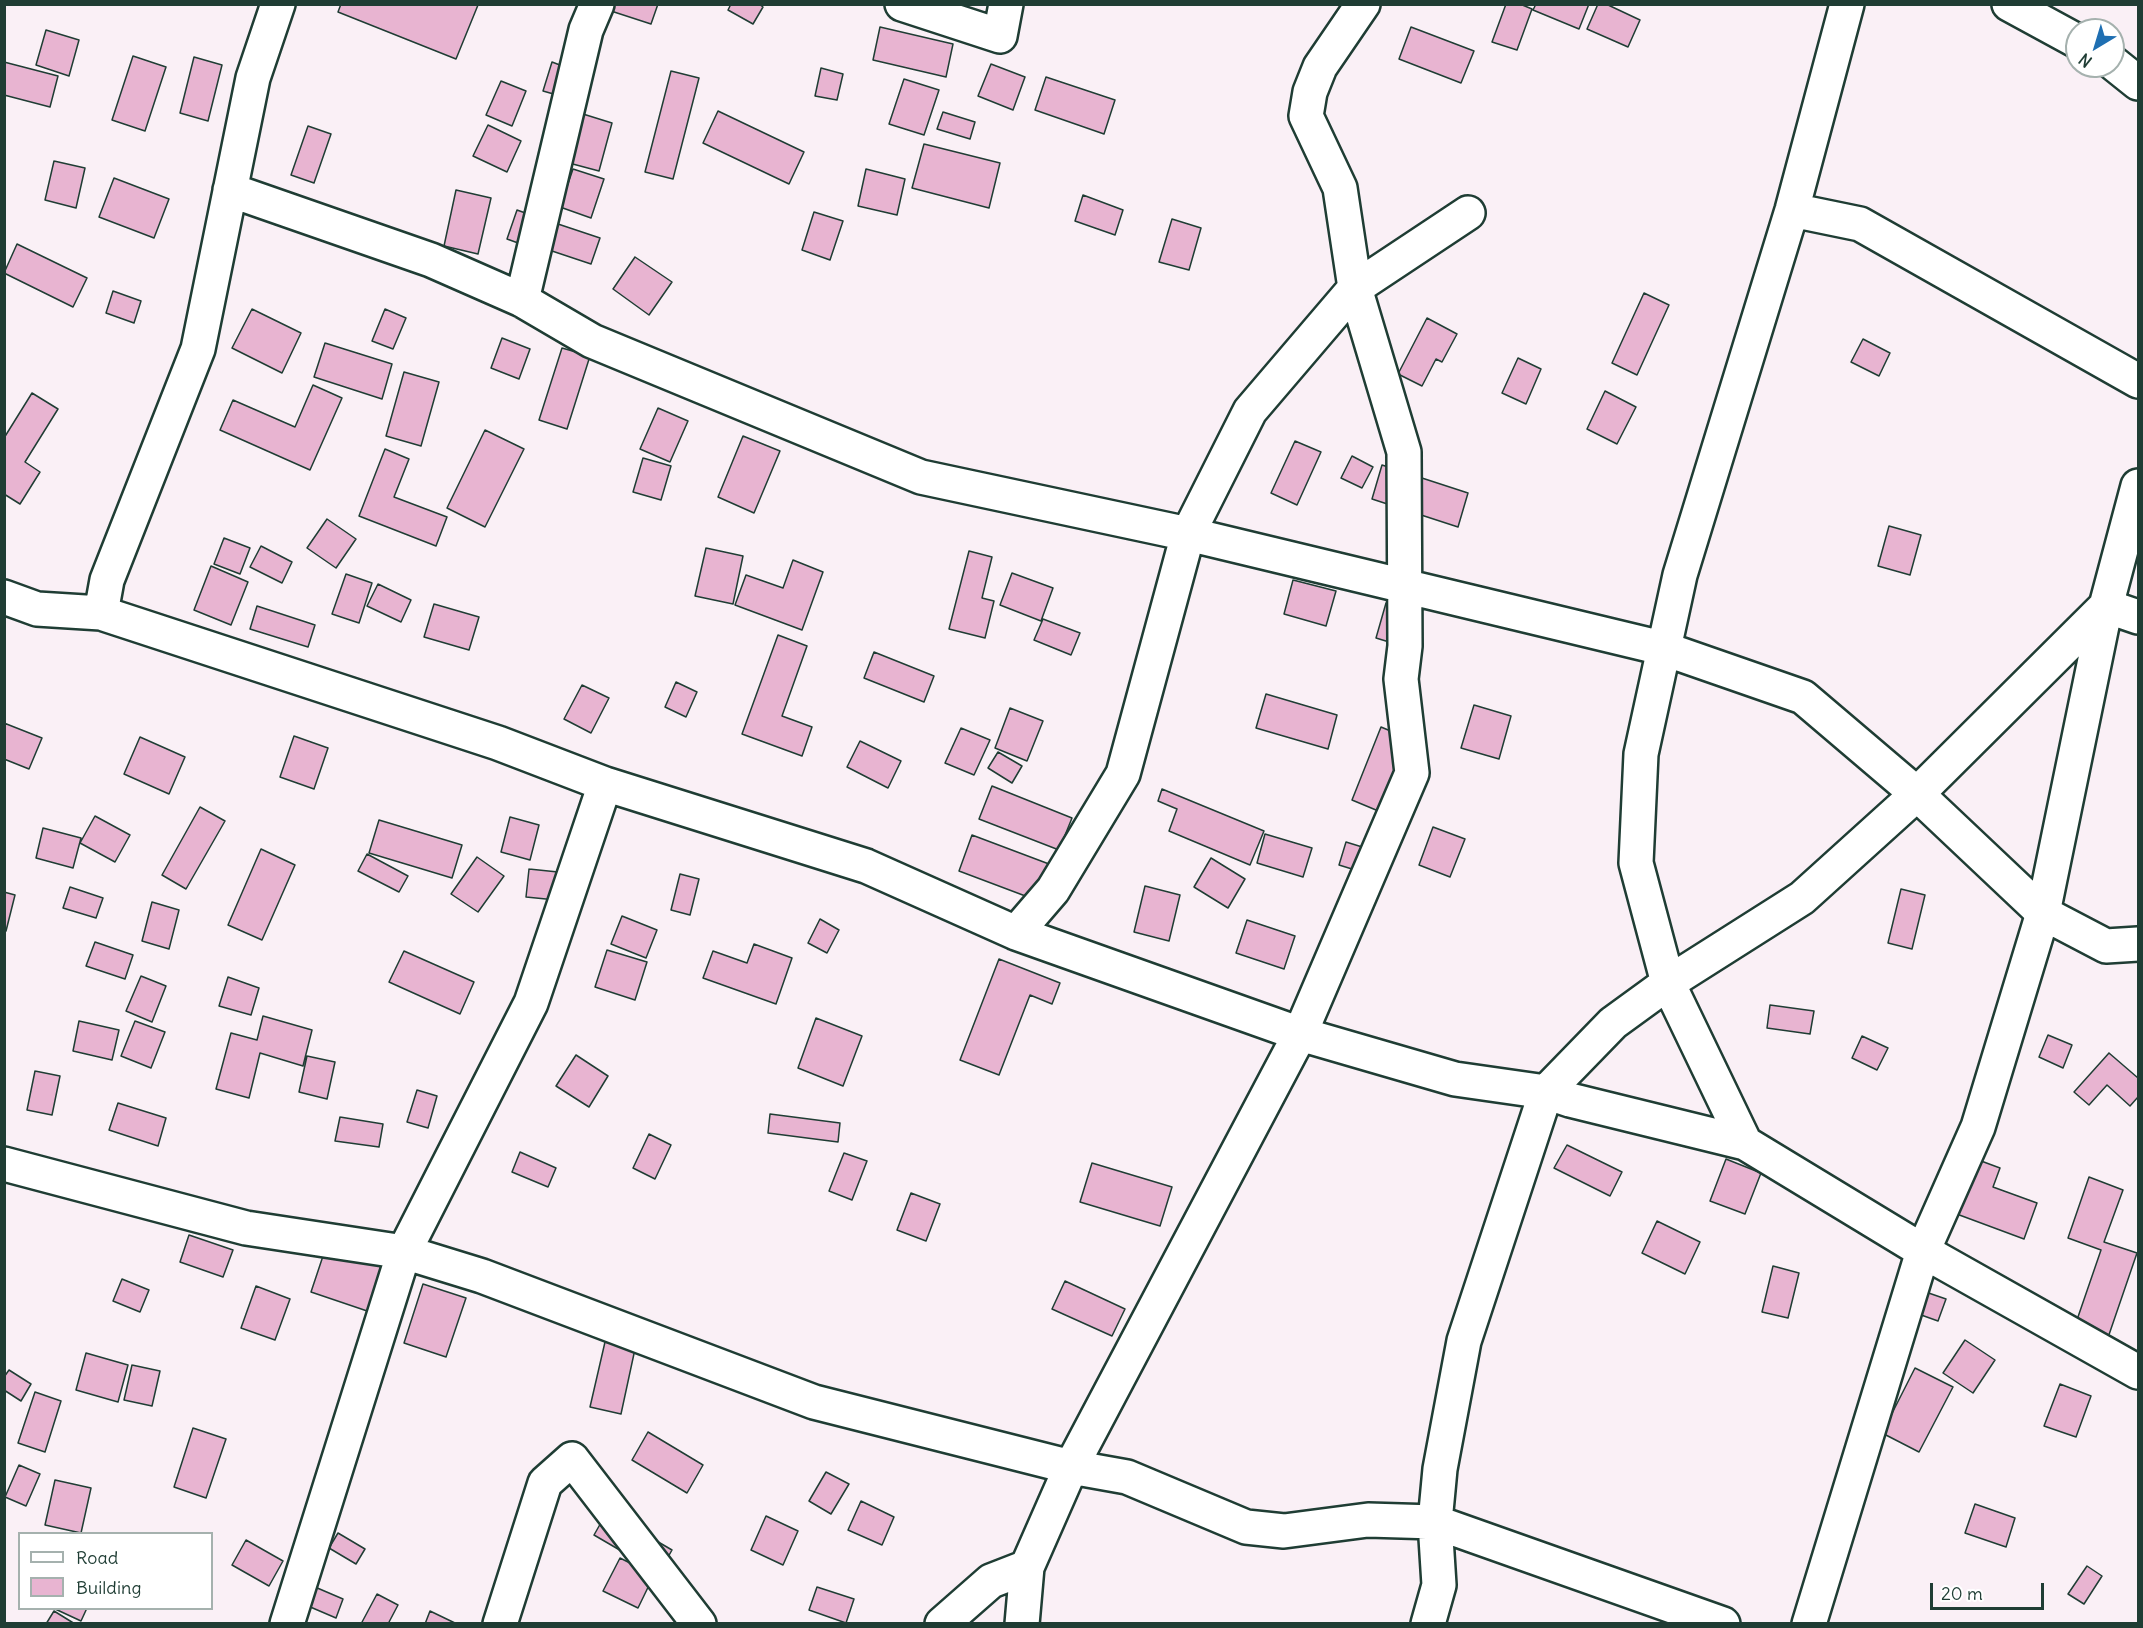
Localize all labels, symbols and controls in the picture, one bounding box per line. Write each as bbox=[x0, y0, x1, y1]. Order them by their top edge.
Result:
north arrow bbox=[2065, 18, 2125, 78]
text: N bbox=[2075, 49, 2096, 72]
legend bbox=[18, 1532, 213, 1610]
text: Road bbox=[76, 1546, 118, 1569]
scale bar bbox=[1933, 1571, 2047, 1609]
text: Building bbox=[76, 1576, 141, 1599]
text: 20 m bbox=[1941, 1582, 1983, 1605]

